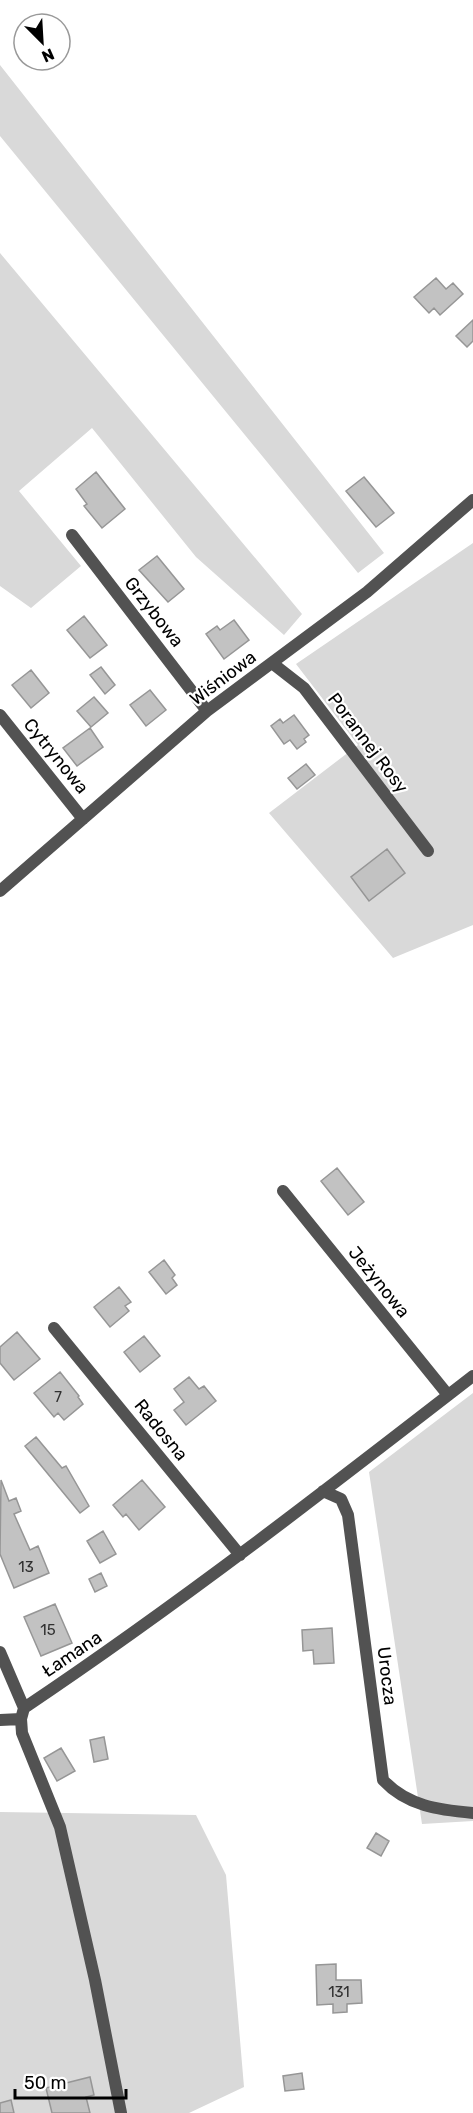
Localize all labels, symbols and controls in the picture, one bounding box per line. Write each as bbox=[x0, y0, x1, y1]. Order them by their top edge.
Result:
north arrow bbox=[12, 12, 72, 72]
text: N bbox=[39, 44, 57, 66]
street label: Grzybowa bbox=[120, 573, 188, 651]
street label: Wiśniowa bbox=[185, 646, 261, 710]
street label: Porannej Rosy bbox=[323, 688, 413, 798]
street label: Cytrynowa bbox=[19, 714, 93, 798]
street label: Jeżynowa bbox=[344, 1242, 414, 1322]
house number: 7 bbox=[54, 1388, 62, 1406]
street label: Radosna bbox=[130, 1395, 192, 1465]
house number: 13 bbox=[18, 1558, 34, 1576]
house number: 15 bbox=[40, 1621, 56, 1639]
street label: Łamana bbox=[38, 1626, 106, 1682]
street label: Urocza bbox=[373, 1646, 401, 1706]
house number: 131 bbox=[328, 1983, 350, 2001]
scale bar bbox=[15, 2062, 126, 2100]
text: 50 m bbox=[24, 2072, 67, 2094]

